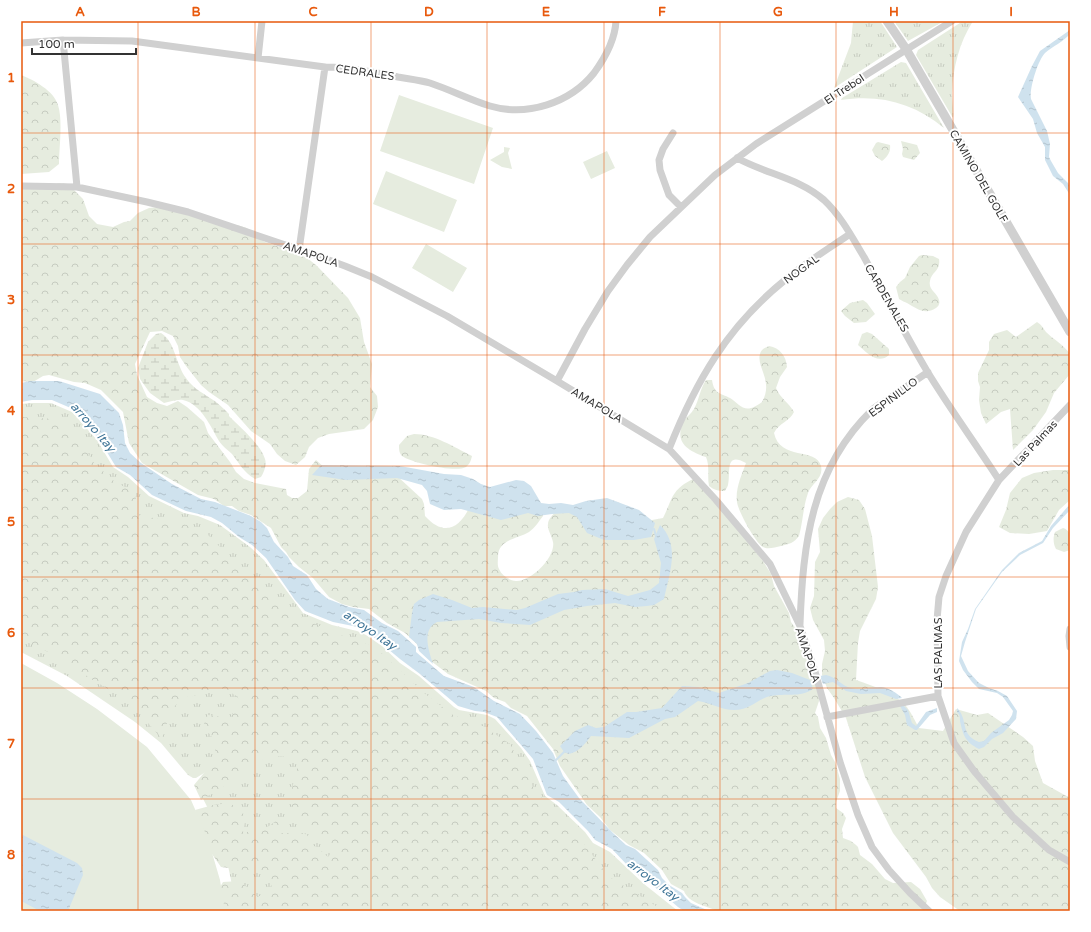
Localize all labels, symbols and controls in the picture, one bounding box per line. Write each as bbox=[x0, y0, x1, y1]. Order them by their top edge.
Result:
text: A bbox=[75, 4, 85, 20]
text: B bbox=[191, 4, 201, 20]
text: C bbox=[308, 4, 318, 20]
text: D bbox=[424, 4, 434, 20]
text: E bbox=[542, 4, 550, 20]
text: F bbox=[658, 4, 666, 20]
text: G bbox=[773, 4, 783, 20]
text: H bbox=[889, 4, 899, 20]
text: I bbox=[1009, 4, 1013, 20]
scale bar bbox=[32, 30, 136, 56]
text: 100 m bbox=[38, 37, 75, 51]
street label: CEDRALES bbox=[335, 62, 395, 83]
text: 1 bbox=[7, 70, 15, 86]
street label: El Trebol bbox=[822, 72, 867, 107]
street label: CAMINO DEL GOLF bbox=[947, 128, 1011, 225]
text: 2 bbox=[7, 181, 15, 197]
street label: AMAPOLA bbox=[281, 239, 340, 270]
street label: NOGAL bbox=[781, 252, 822, 287]
street label: CARDENALES bbox=[862, 262, 911, 335]
text: 3 bbox=[7, 292, 15, 308]
street label: ESPINILLO bbox=[866, 375, 920, 420]
street label: AMAPOLA bbox=[569, 385, 625, 426]
water label: arroyo Itay bbox=[68, 400, 119, 456]
text: 4 bbox=[7, 403, 16, 419]
street label: Las Palmas bbox=[1011, 418, 1060, 469]
text: 5 bbox=[7, 514, 15, 530]
water label: arroyo Itay bbox=[341, 607, 400, 654]
street label: LAS PALMAS bbox=[932, 617, 945, 689]
text: 6 bbox=[7, 625, 15, 641]
street label: AMAPOLA bbox=[792, 626, 823, 685]
text: 7 bbox=[7, 736, 15, 752]
text: 8 bbox=[7, 847, 15, 863]
water label: arroyo Itay bbox=[625, 856, 683, 905]

